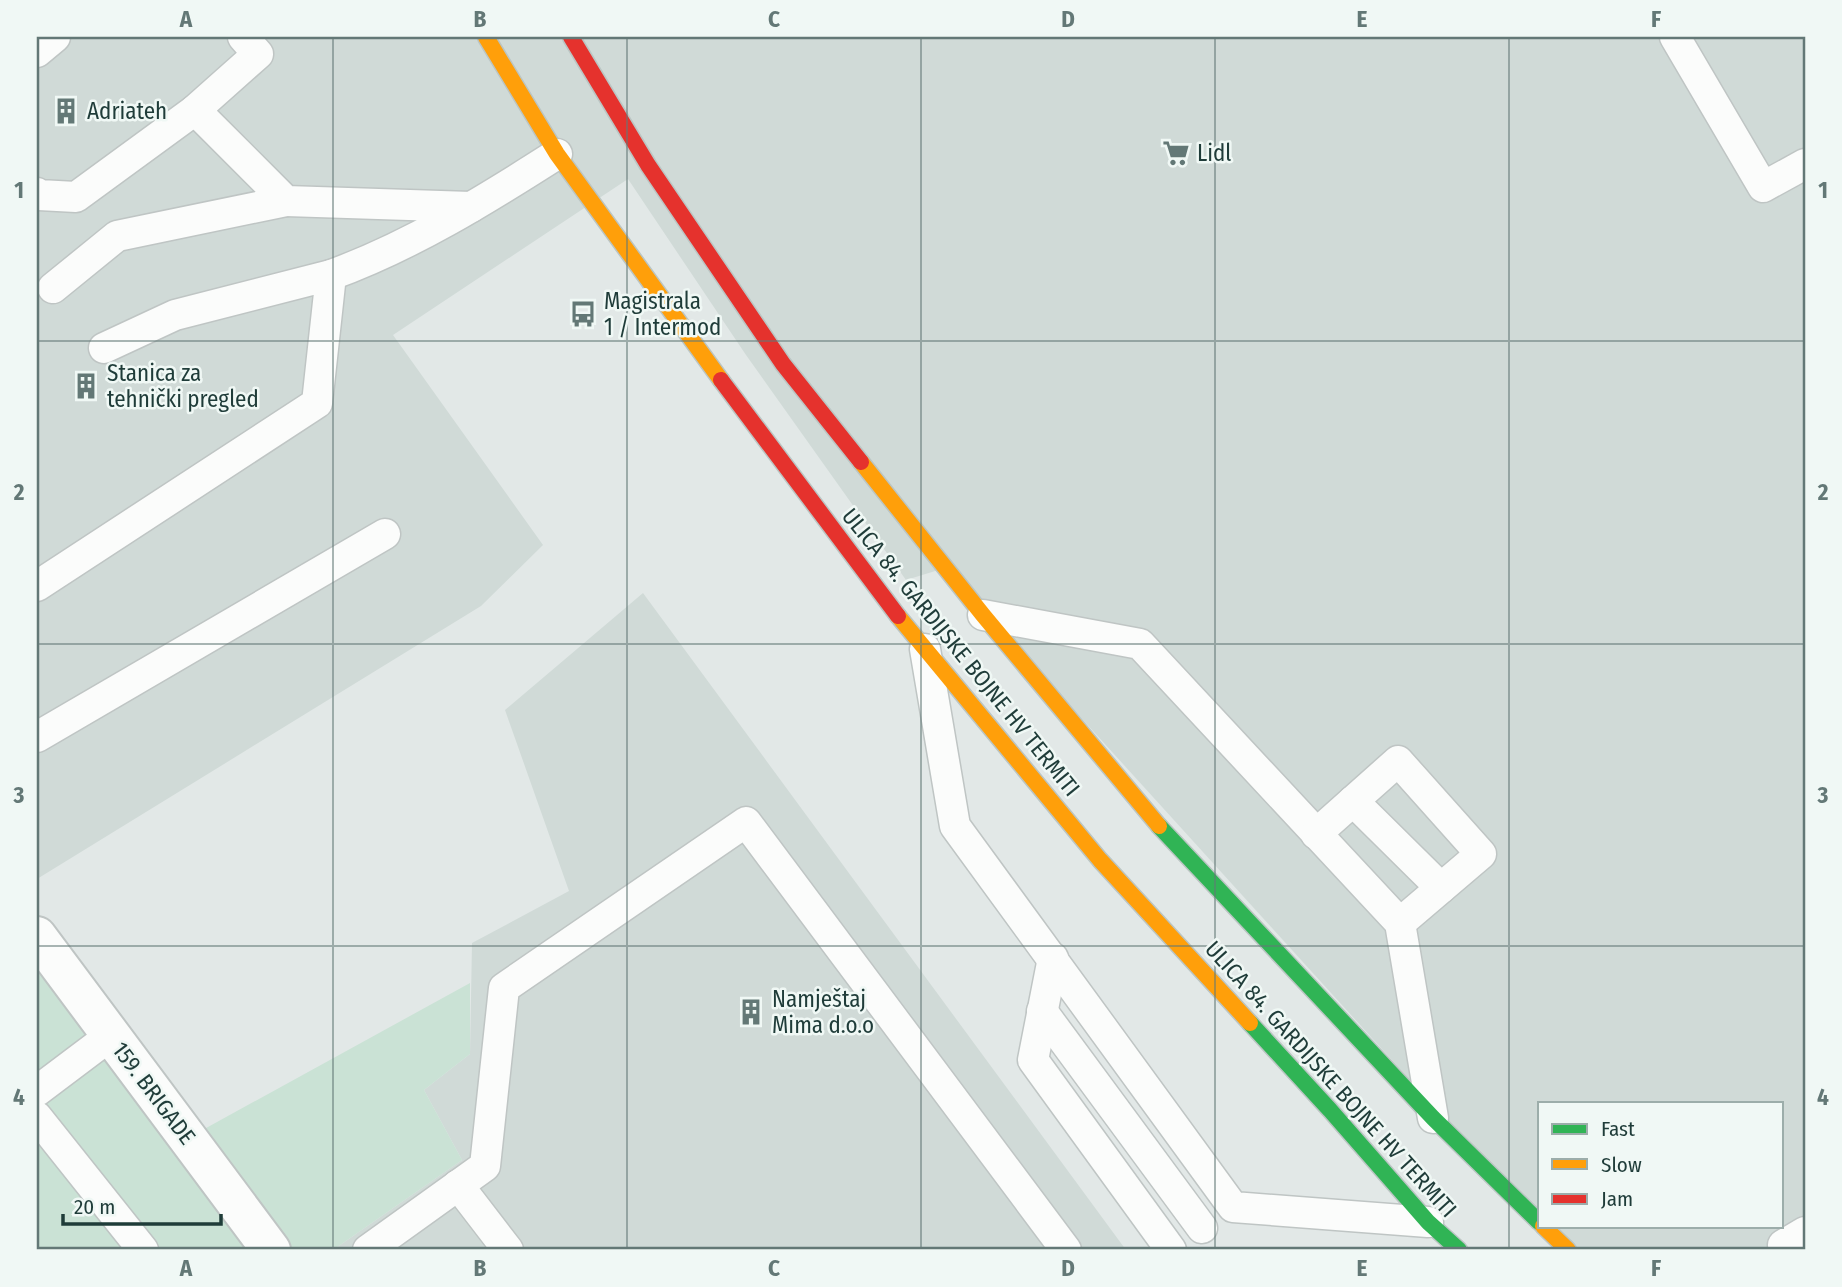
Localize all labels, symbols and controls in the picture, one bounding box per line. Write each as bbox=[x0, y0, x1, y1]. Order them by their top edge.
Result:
text: A bbox=[179, 5, 193, 33]
text: B bbox=[474, 5, 487, 33]
text: C bbox=[768, 5, 780, 33]
text: D bbox=[1061, 5, 1075, 33]
text: E bbox=[1357, 5, 1368, 33]
text: F bbox=[1651, 5, 1661, 33]
building icon: Adriateh bbox=[51, 96, 81, 126]
place label: Adriateh bbox=[87, 97, 167, 125]
supermarket icon: Lidl bbox=[1161, 138, 1191, 168]
place label: Lidl bbox=[1197, 139, 1231, 167]
text: 1 bbox=[14, 176, 24, 204]
text: 1 bbox=[1818, 176, 1828, 204]
place label: Magistrala 1 / Intermod bbox=[604, 287, 721, 341]
bus stop icon: Magistrala 1 / Intermod bbox=[568, 299, 598, 329]
place label: Stanica za tehnički pregled bbox=[107, 359, 259, 413]
building icon: Stanica za tehnički pregled bbox=[71, 371, 101, 401]
text: 2 bbox=[13, 478, 25, 506]
text: 2 bbox=[1817, 478, 1829, 506]
street label: ULICA 84. GARDIJSKE BOJNE HV TERMITI bbox=[836, 502, 1086, 802]
text: 3 bbox=[13, 781, 25, 809]
text: 3 bbox=[1817, 781, 1829, 809]
street label: ULICA 84. GARDIJSKE BOJNE HV TERMITI bbox=[1199, 935, 1463, 1223]
place label: Namještaj Mima d.o.o bbox=[772, 985, 874, 1039]
building icon: Namještaj Mima d.o.o bbox=[736, 997, 766, 1027]
street label: 159. BRIGADE bbox=[106, 1036, 202, 1150]
text: 4 bbox=[13, 1083, 25, 1111]
text: 4 bbox=[1817, 1083, 1829, 1111]
legend bbox=[1538, 1102, 1783, 1228]
text: Fast bbox=[1601, 1116, 1635, 1142]
text: Slow bbox=[1601, 1152, 1642, 1178]
scale bar bbox=[63, 1182, 220, 1226]
text: Jam bbox=[1601, 1186, 1633, 1212]
text: 20 m bbox=[74, 1194, 115, 1220]
text: A bbox=[179, 1254, 193, 1282]
text: B bbox=[474, 1254, 487, 1282]
text: C bbox=[768, 1254, 780, 1282]
text: D bbox=[1061, 1254, 1075, 1282]
text: E bbox=[1357, 1254, 1368, 1282]
text: F bbox=[1651, 1254, 1661, 1282]

